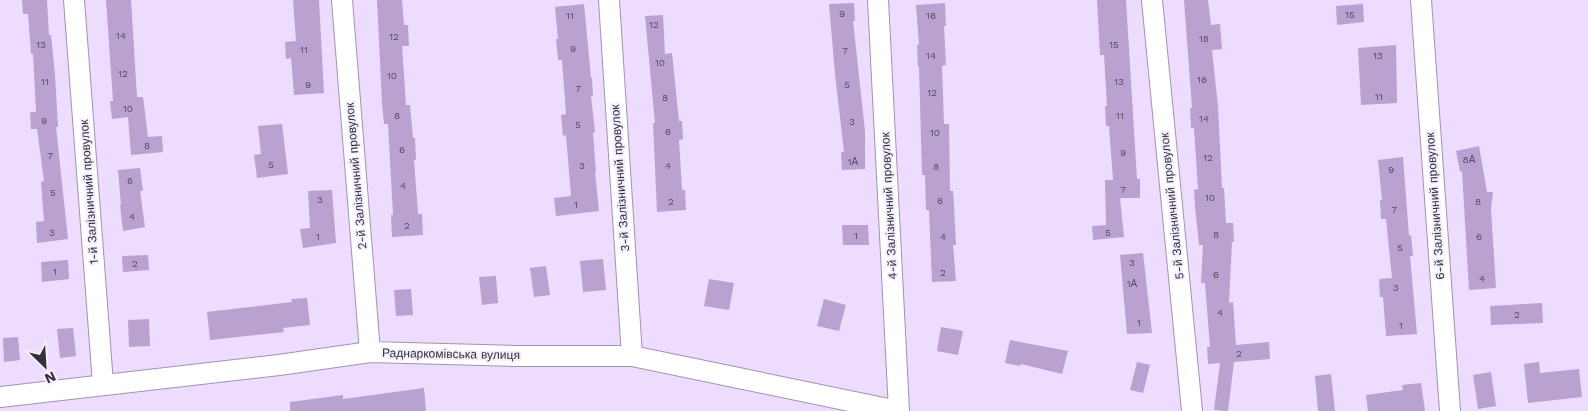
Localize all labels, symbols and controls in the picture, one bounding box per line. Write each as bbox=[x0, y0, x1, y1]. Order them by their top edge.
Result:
house number: 9 bbox=[839, 8, 845, 19]
house number: 15 bbox=[1345, 9, 1355, 20]
house number: 11 bbox=[566, 10, 574, 21]
house number: 16 bbox=[926, 10, 936, 21]
house number: 12 bbox=[649, 19, 659, 30]
house number: 14 bbox=[116, 30, 126, 41]
house number: 12 bbox=[389, 31, 399, 42]
house number: 18 bbox=[1199, 33, 1209, 44]
house number: 13 bbox=[36, 39, 46, 50]
house number: 15 bbox=[1109, 39, 1119, 50]
house number: 9 bbox=[570, 43, 576, 54]
house number: 11 bbox=[300, 44, 308, 55]
house number: 7 bbox=[842, 45, 848, 56]
house number: 14 bbox=[926, 50, 936, 61]
house number: 13 bbox=[1373, 50, 1383, 61]
house number: 10 bbox=[655, 57, 665, 68]
house number: 12 bbox=[118, 68, 128, 79]
house number: 10 bbox=[387, 70, 397, 81]
house number: 16 bbox=[1197, 74, 1207, 85]
house number: 11 bbox=[41, 76, 49, 87]
house number: 13 bbox=[1114, 76, 1124, 87]
house number: 9 bbox=[305, 79, 311, 90]
house number: 5 bbox=[844, 79, 850, 90]
house number: 7 bbox=[575, 83, 581, 94]
house number: 12 bbox=[927, 87, 937, 98]
house number: 11 bbox=[1375, 91, 1383, 102]
house number: 8 bbox=[662, 92, 668, 103]
street label: 2-й Залізничний провулок bbox=[343, 101, 369, 250]
house number: 10 bbox=[123, 103, 133, 114]
street label: 3-й Залізничний провулок bbox=[608, 103, 632, 252]
house number: 8 bbox=[394, 110, 400, 121]
house number: 11 bbox=[1116, 110, 1124, 121]
house number: 14 bbox=[1199, 113, 1209, 124]
house number: 9 bbox=[41, 115, 47, 126]
house number: 3 bbox=[849, 116, 855, 127]
street label: 1-й Залізничний провулок bbox=[77, 118, 101, 265]
house number: 5 bbox=[575, 119, 581, 130]
house number: 6 bbox=[665, 126, 671, 137]
house number: 10 bbox=[930, 127, 940, 138]
street label: 4-й Залізничний провулок bbox=[878, 131, 900, 280]
street label: 5-й Залізничний провулок bbox=[1157, 131, 1187, 280]
street label: 6-й Залізничний провулок bbox=[1423, 131, 1447, 280]
house number: 8 bbox=[144, 140, 150, 151]
house number: 6 bbox=[399, 144, 405, 155]
house number: 9 bbox=[1120, 147, 1126, 158]
house number: 7 bbox=[47, 150, 53, 161]
house number: 12 bbox=[1203, 152, 1213, 163]
house number: 8А bbox=[1463, 154, 1476, 165]
house number: 1А bbox=[848, 156, 859, 167]
house number: 5 bbox=[268, 159, 274, 170]
house number: 3 bbox=[579, 160, 585, 171]
house number: 4 bbox=[665, 160, 671, 171]
house number: 8 bbox=[933, 161, 939, 172]
house number: 9 bbox=[1388, 164, 1394, 175]
house number: 6 bbox=[127, 175, 133, 186]
house number: 4 bbox=[400, 180, 406, 191]
house number: 7 bbox=[1120, 184, 1126, 195]
house number: 5 bbox=[50, 187, 56, 198]
house number: 10 bbox=[1205, 192, 1215, 203]
house number: 3 bbox=[317, 194, 323, 205]
house number: 6 bbox=[937, 195, 943, 206]
house number: 2 bbox=[668, 196, 674, 207]
house number: 8 bbox=[1475, 196, 1481, 207]
house number: 1 bbox=[574, 199, 578, 210]
house number: 7 bbox=[1391, 204, 1397, 215]
house number: 4 bbox=[129, 211, 135, 222]
house number: 2 bbox=[404, 220, 410, 231]
house number: 3 bbox=[49, 227, 55, 238]
house number: 5 bbox=[1105, 227, 1111, 238]
house number: 8 bbox=[1213, 229, 1219, 240]
house number: 1 bbox=[854, 230, 858, 241]
house number: 1 bbox=[316, 231, 320, 242]
house number: 4 bbox=[940, 231, 946, 242]
house number: 6 bbox=[1476, 231, 1482, 242]
house number: 5 bbox=[1397, 242, 1403, 253]
house number: 3 bbox=[1129, 257, 1135, 268]
house number: 2 bbox=[132, 258, 138, 269]
house number: 1 bbox=[53, 266, 57, 277]
house number: 2 bbox=[940, 267, 946, 278]
house number: 6 bbox=[1213, 269, 1219, 280]
house number: 4 bbox=[1479, 273, 1485, 284]
house number: 1А bbox=[1127, 278, 1138, 289]
house number: 3 bbox=[1393, 282, 1399, 293]
house number: 4 bbox=[1217, 307, 1223, 318]
house number: 2 bbox=[1514, 309, 1520, 320]
house number: 1 bbox=[1137, 317, 1141, 328]
house number: 1 bbox=[1399, 320, 1403, 331]
north arrow bbox=[20, 341, 70, 391]
street label: Раднаркомівська вулиця bbox=[382, 346, 520, 362]
house number: 2 bbox=[1236, 348, 1242, 359]
text: N bbox=[42, 368, 59, 387]

